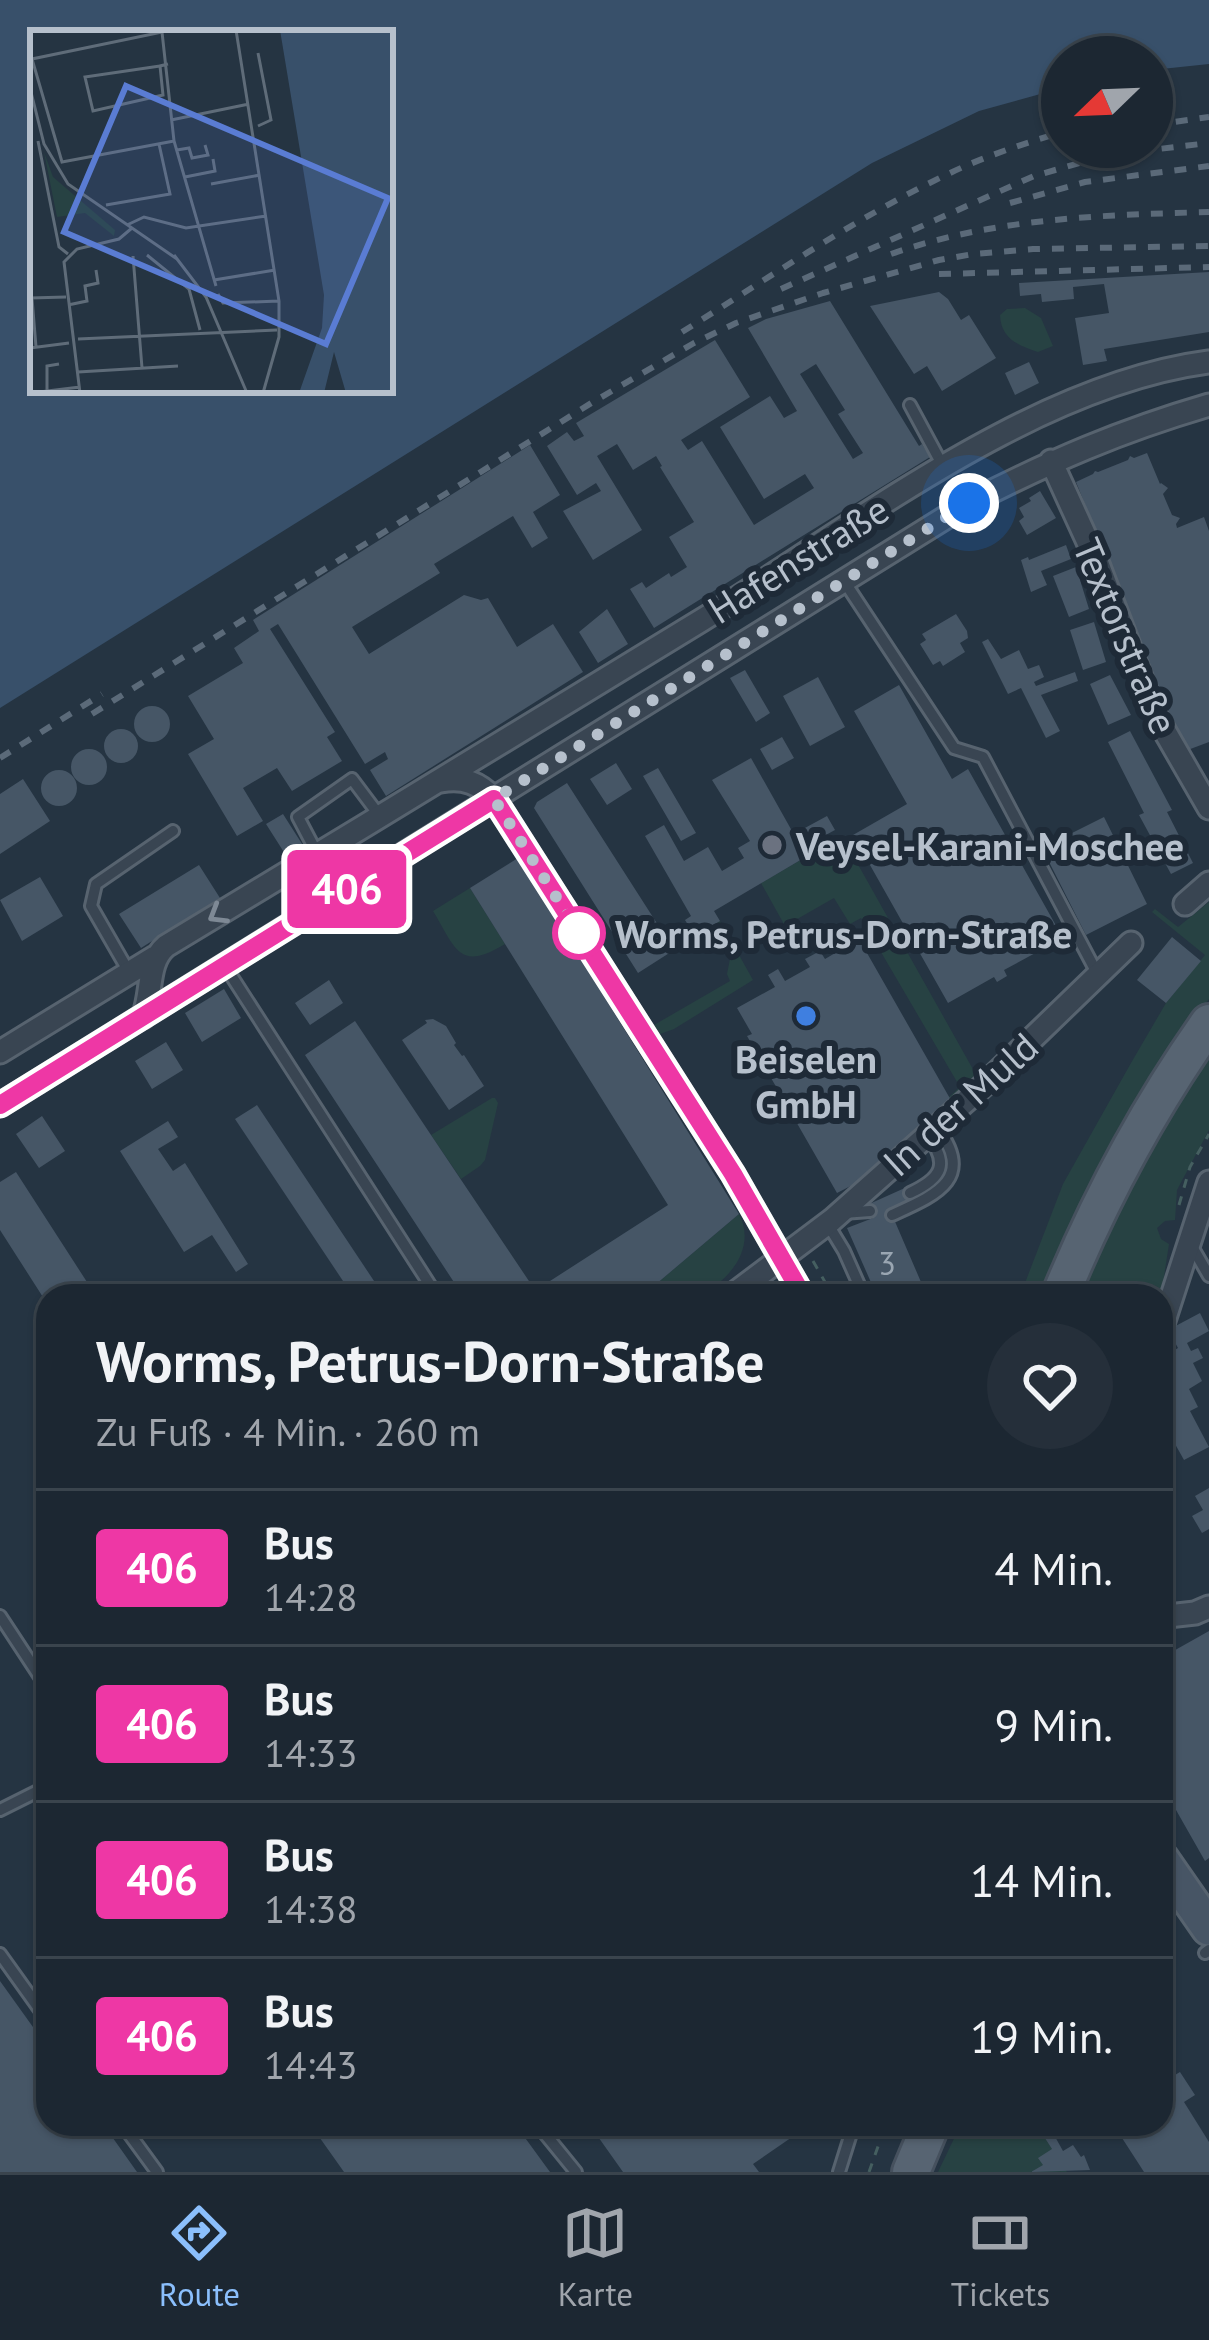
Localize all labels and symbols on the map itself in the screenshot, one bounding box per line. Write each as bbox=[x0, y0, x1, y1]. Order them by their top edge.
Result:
inset map bbox=[30, 30, 393, 393]
north arrow bbox=[1041, 36, 1173, 168]
your location bbox=[939, 473, 999, 533]
street label: Hafenstraße bbox=[698, 483, 898, 635]
street label: Textorstraße bbox=[1062, 530, 1190, 742]
place label: Veysel-Karani-Moschee bbox=[795, 820, 1184, 871]
marker: Veysel-Karani-Moschee bbox=[759, 832, 785, 858]
line badge: 406 bbox=[278, 850, 416, 928]
one-way arrow bbox=[208, 901, 230, 923]
marker: Worms, Petrus-Dorn-Straße bbox=[554, 908, 604, 958]
place label: Worms, Petrus-Dorn-Straße bbox=[615, 908, 1072, 959]
marker: Beiselen GmbH bbox=[793, 1003, 819, 1029]
street label: In der Muld bbox=[872, 1021, 1048, 1187]
place label: Beiselen GmbH bbox=[735, 1033, 877, 1129]
house number: 3 bbox=[878, 1241, 896, 1284]

